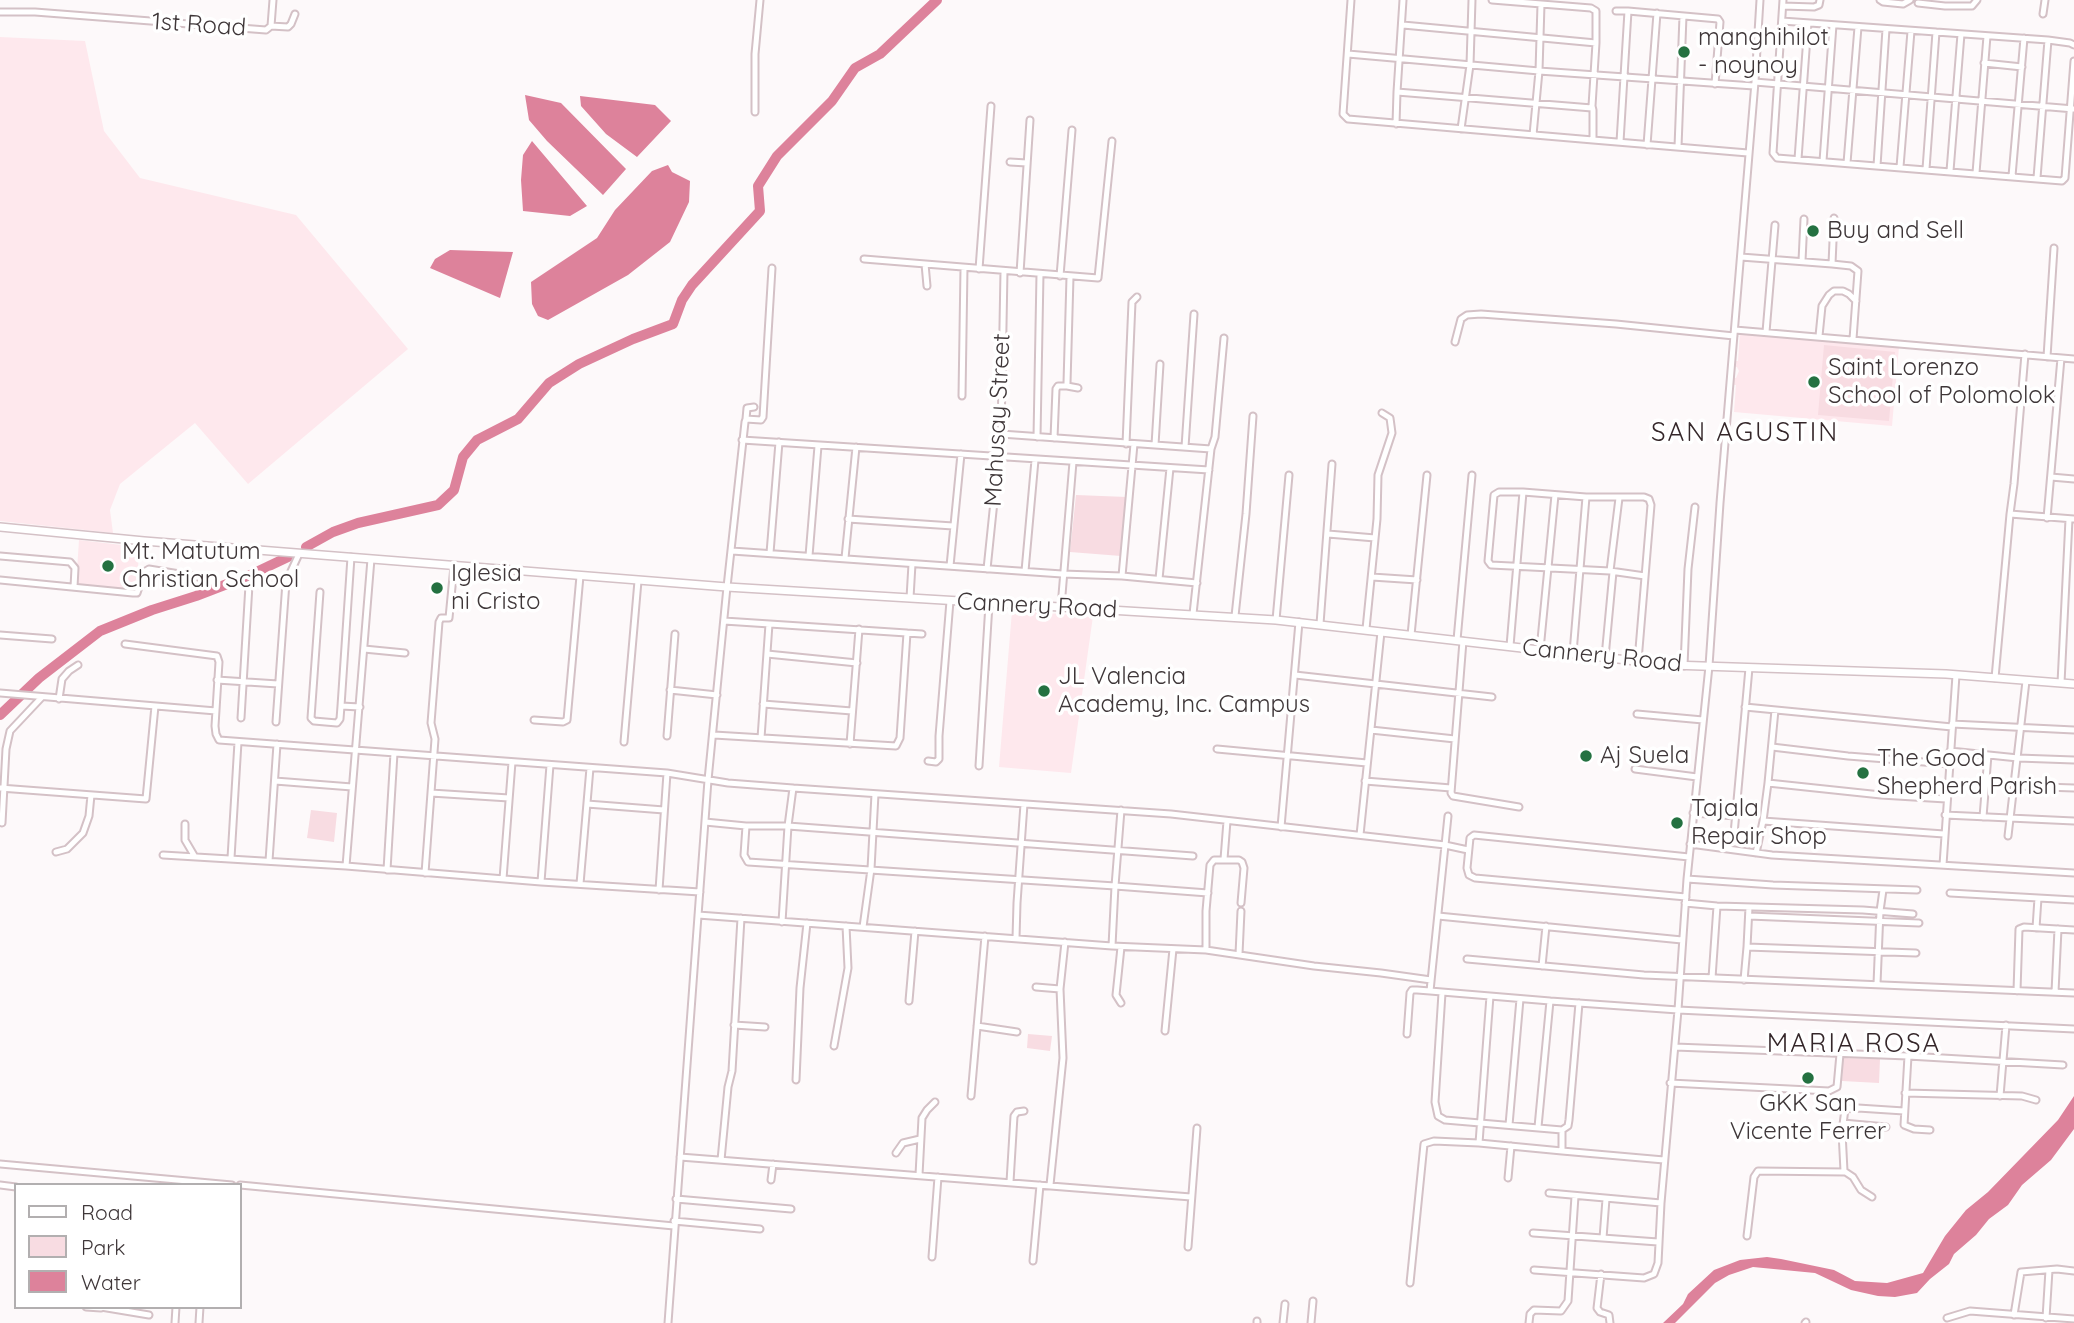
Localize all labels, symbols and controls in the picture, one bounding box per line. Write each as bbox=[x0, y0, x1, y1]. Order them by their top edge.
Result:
street label: 1st Road bbox=[151, 7, 247, 43]
place label: manghihilot - noynoy bbox=[1698, 24, 1829, 80]
marker: manghihilot - noynoy bbox=[1676, 44, 1692, 60]
place label: Buy and Sell bbox=[1827, 217, 1964, 245]
marker: Buy and Sell bbox=[1805, 223, 1821, 239]
street label: Mahusay Street bbox=[979, 333, 1017, 507]
place label: Saint Lorenzo School of Polomolok bbox=[1828, 354, 2056, 410]
marker: Saint Lorenzo School of Polomolok bbox=[1806, 374, 1822, 390]
district label: SAN AGUSTIN bbox=[1652, 417, 1838, 449]
place label: Mt. Matutum Christian School bbox=[122, 538, 299, 594]
marker: Mt. Matutum Christian School bbox=[100, 558, 116, 574]
place label: Iglesia ni Cristo bbox=[451, 560, 540, 616]
marker: Iglesia ni Cristo bbox=[429, 580, 445, 596]
street label: Cannery Road bbox=[956, 587, 1118, 625]
street label: Cannery Road bbox=[1521, 633, 1683, 679]
place label: JL Valencia Academy, Inc. Campus bbox=[1058, 663, 1310, 719]
marker: JL Valencia Academy, Inc. Campus bbox=[1036, 683, 1052, 699]
place label: Aj Suela bbox=[1600, 742, 1689, 770]
place label: The Good Shepherd Parish bbox=[1877, 745, 2057, 801]
marker: Aj Suela bbox=[1578, 748, 1594, 764]
marker: The Good Shepherd Parish bbox=[1855, 765, 1871, 781]
place label: Tajala Repair Shop bbox=[1691, 795, 1827, 851]
marker: Tajala Repair Shop bbox=[1669, 815, 1685, 831]
district label: MARIA ROSA bbox=[1768, 1028, 1940, 1060]
marker: GKK San Vicente Ferrer bbox=[1800, 1070, 1816, 1086]
place label: GKK San Vicente Ferrer bbox=[1730, 1090, 1886, 1146]
legend bbox=[14, 1183, 242, 1309]
text: Road bbox=[81, 1199, 133, 1225]
text: Park bbox=[81, 1234, 125, 1260]
text: Water bbox=[81, 1269, 141, 1295]

